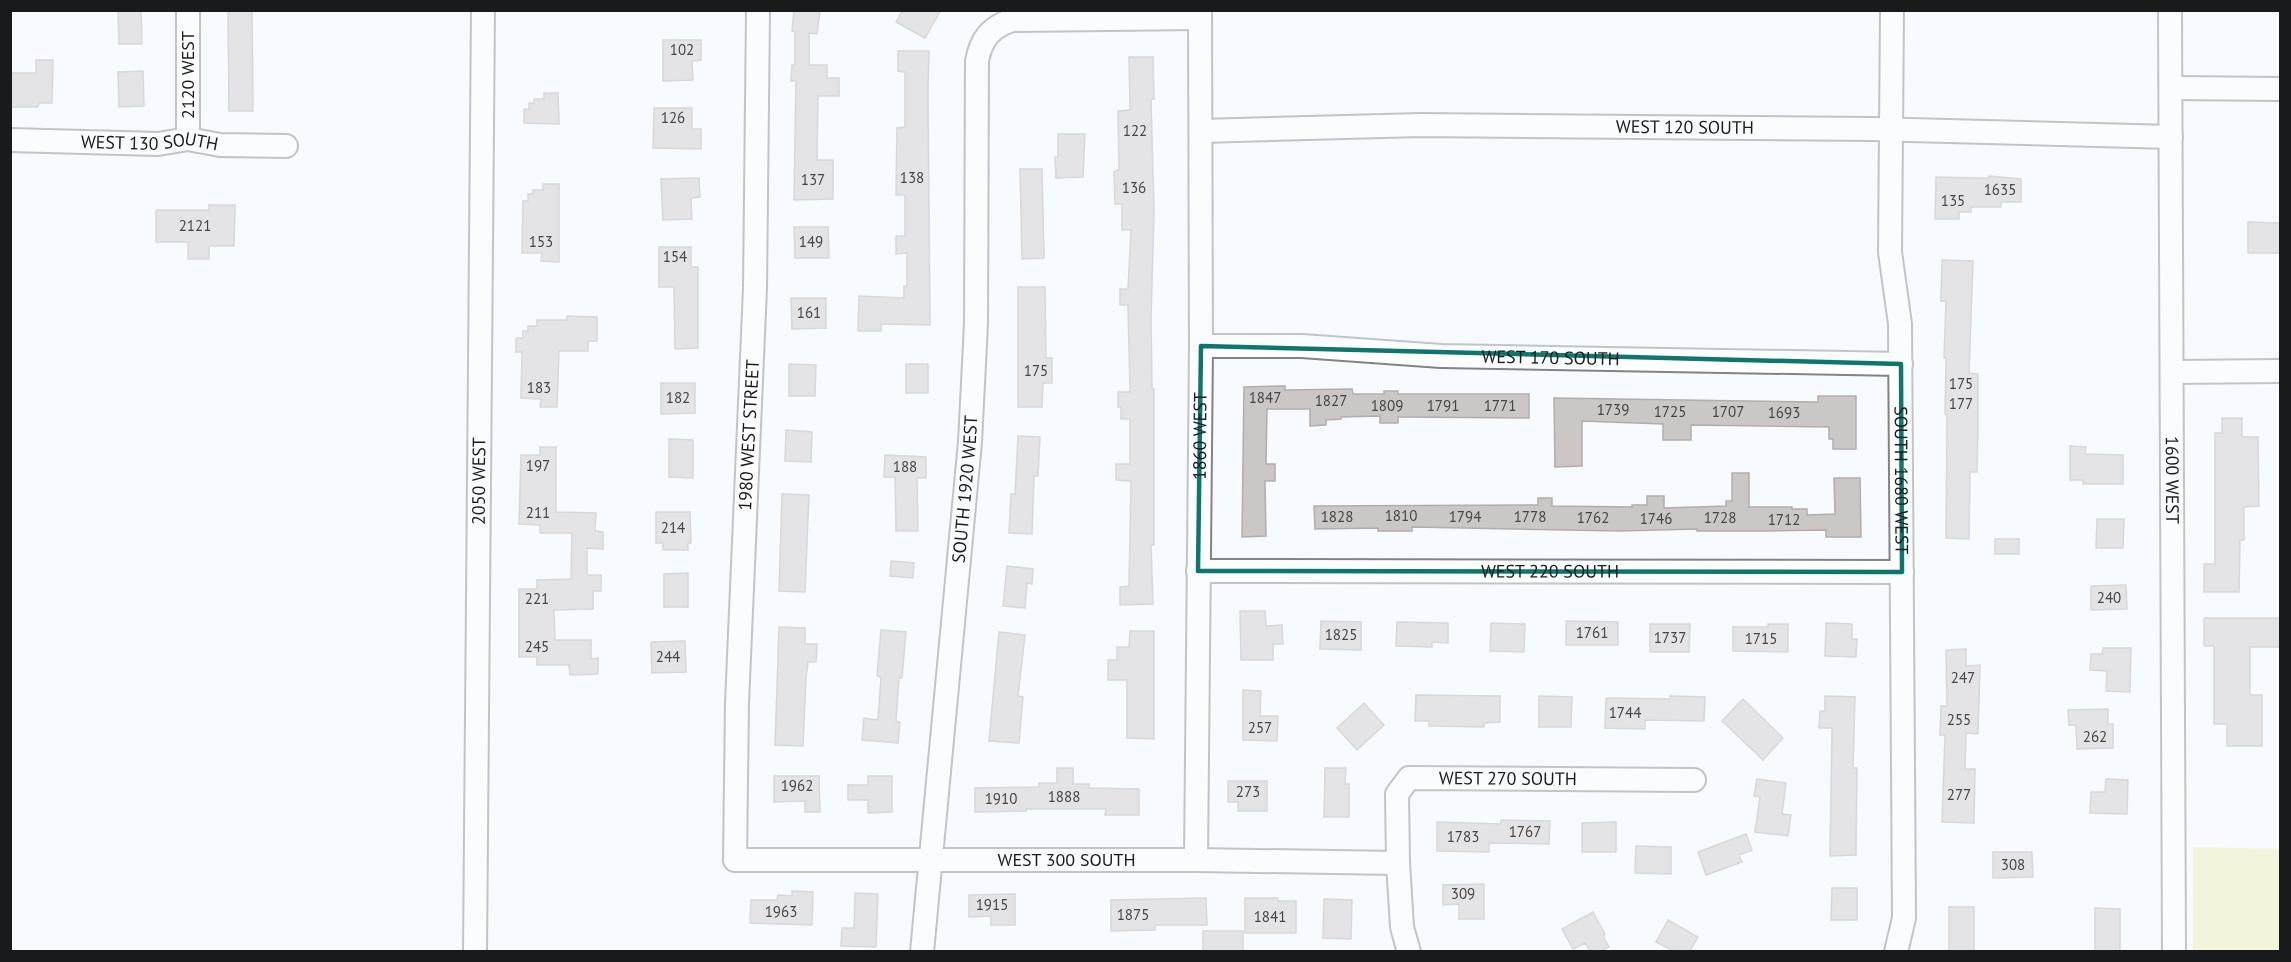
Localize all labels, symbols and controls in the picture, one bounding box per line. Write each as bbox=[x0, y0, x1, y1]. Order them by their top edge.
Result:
street label: 2120 WEST bbox=[176, 31, 199, 119]
house number: 102 bbox=[670, 40, 694, 59]
house number: 126 bbox=[661, 108, 685, 127]
street label: WEST 120 SOUTH bbox=[1616, 115, 1754, 139]
house number: 122 bbox=[1123, 121, 1147, 140]
street label: WEST 130 SOUTH bbox=[81, 127, 220, 155]
house number: 138 bbox=[900, 168, 924, 187]
house number: 137 bbox=[801, 170, 825, 189]
house number: 136 bbox=[1122, 178, 1146, 197]
house number: 1635 bbox=[1984, 180, 2016, 199]
house number: 135 bbox=[1941, 191, 1965, 210]
house number: 2121 bbox=[179, 216, 211, 235]
house number: 153 bbox=[529, 232, 553, 251]
house number: 149 bbox=[799, 232, 823, 251]
house number: 154 bbox=[663, 247, 687, 266]
house number: 161 bbox=[797, 303, 821, 322]
street label: WEST 170 SOUTH bbox=[1481, 345, 1620, 370]
street label: 1980 WEST STREET bbox=[733, 359, 764, 511]
house number: 175 bbox=[1024, 361, 1048, 380]
house number: 175 bbox=[1949, 374, 1973, 393]
house number: 183 bbox=[527, 378, 551, 397]
house number: 182 bbox=[666, 388, 690, 407]
house number: 1847 bbox=[1249, 388, 1281, 407]
house number: 1827 bbox=[1315, 391, 1347, 410]
street label: 1860 WEST bbox=[1188, 392, 1212, 480]
house number: 177 bbox=[1949, 394, 1973, 413]
house number: 1809 bbox=[1371, 396, 1403, 415]
house number: 1791 bbox=[1427, 396, 1459, 415]
house number: 1771 bbox=[1484, 396, 1516, 415]
house number: 1739 bbox=[1597, 400, 1629, 419]
house number: 1725 bbox=[1654, 402, 1686, 421]
house number: 1707 bbox=[1712, 402, 1744, 421]
house number: 1693 bbox=[1768, 403, 1800, 422]
street label: SOUTH 1680 WEST bbox=[1890, 406, 1914, 555]
street label: SOUTH 1920 WEST bbox=[947, 414, 982, 564]
street label: 1600 WEST bbox=[2161, 436, 2184, 524]
street label: 2050 WEST bbox=[467, 437, 490, 525]
house number: 197 bbox=[526, 456, 550, 475]
house number: 188 bbox=[893, 457, 917, 476]
house number: 211 bbox=[526, 503, 550, 522]
house number: 1810 bbox=[1385, 506, 1417, 525]
house number: 1828 bbox=[1321, 507, 1353, 526]
house number: 1794 bbox=[1449, 507, 1481, 526]
house number: 1778 bbox=[1514, 507, 1546, 526]
house number: 1762 bbox=[1577, 508, 1609, 527]
house number: 1728 bbox=[1704, 508, 1736, 527]
house number: 1746 bbox=[1640, 509, 1672, 528]
house number: 1712 bbox=[1768, 510, 1800, 529]
house number: 214 bbox=[661, 518, 685, 537]
street label: WEST 220 SOUTH bbox=[1481, 559, 1619, 583]
house number: 240 bbox=[2097, 588, 2121, 607]
house number: 221 bbox=[525, 589, 549, 608]
house number: 1761 bbox=[1576, 623, 1608, 642]
house number: 1825 bbox=[1325, 625, 1357, 644]
house number: 1737 bbox=[1654, 628, 1686, 647]
house number: 1715 bbox=[1745, 629, 1777, 648]
house number: 245 bbox=[525, 637, 549, 656]
house number: 244 bbox=[656, 647, 680, 666]
house number: 247 bbox=[1951, 668, 1975, 687]
house number: 1744 bbox=[1609, 703, 1641, 722]
house number: 255 bbox=[1947, 710, 1971, 729]
house number: 257 bbox=[1248, 718, 1272, 737]
house number: 262 bbox=[2083, 727, 2107, 746]
street label: WEST 270 SOUTH bbox=[1439, 766, 1577, 790]
house number: 1962 bbox=[781, 776, 813, 795]
house number: 273 bbox=[1236, 782, 1260, 801]
house number: 277 bbox=[1947, 785, 1971, 804]
house number: 1888 bbox=[1048, 787, 1080, 806]
house number: 1910 bbox=[985, 789, 1017, 808]
house number: 1767 bbox=[1509, 822, 1541, 841]
house number: 1783 bbox=[1447, 827, 1479, 846]
street label: WEST 300 SOUTH bbox=[997, 848, 1136, 871]
house number: 308 bbox=[2001, 855, 2025, 874]
house number: 309 bbox=[1451, 884, 1475, 903]
house number: 1915 bbox=[976, 895, 1008, 914]
house number: 1963 bbox=[765, 902, 797, 921]
house number: 1875 bbox=[1117, 905, 1149, 924]
house number: 1841 bbox=[1254, 907, 1286, 926]

